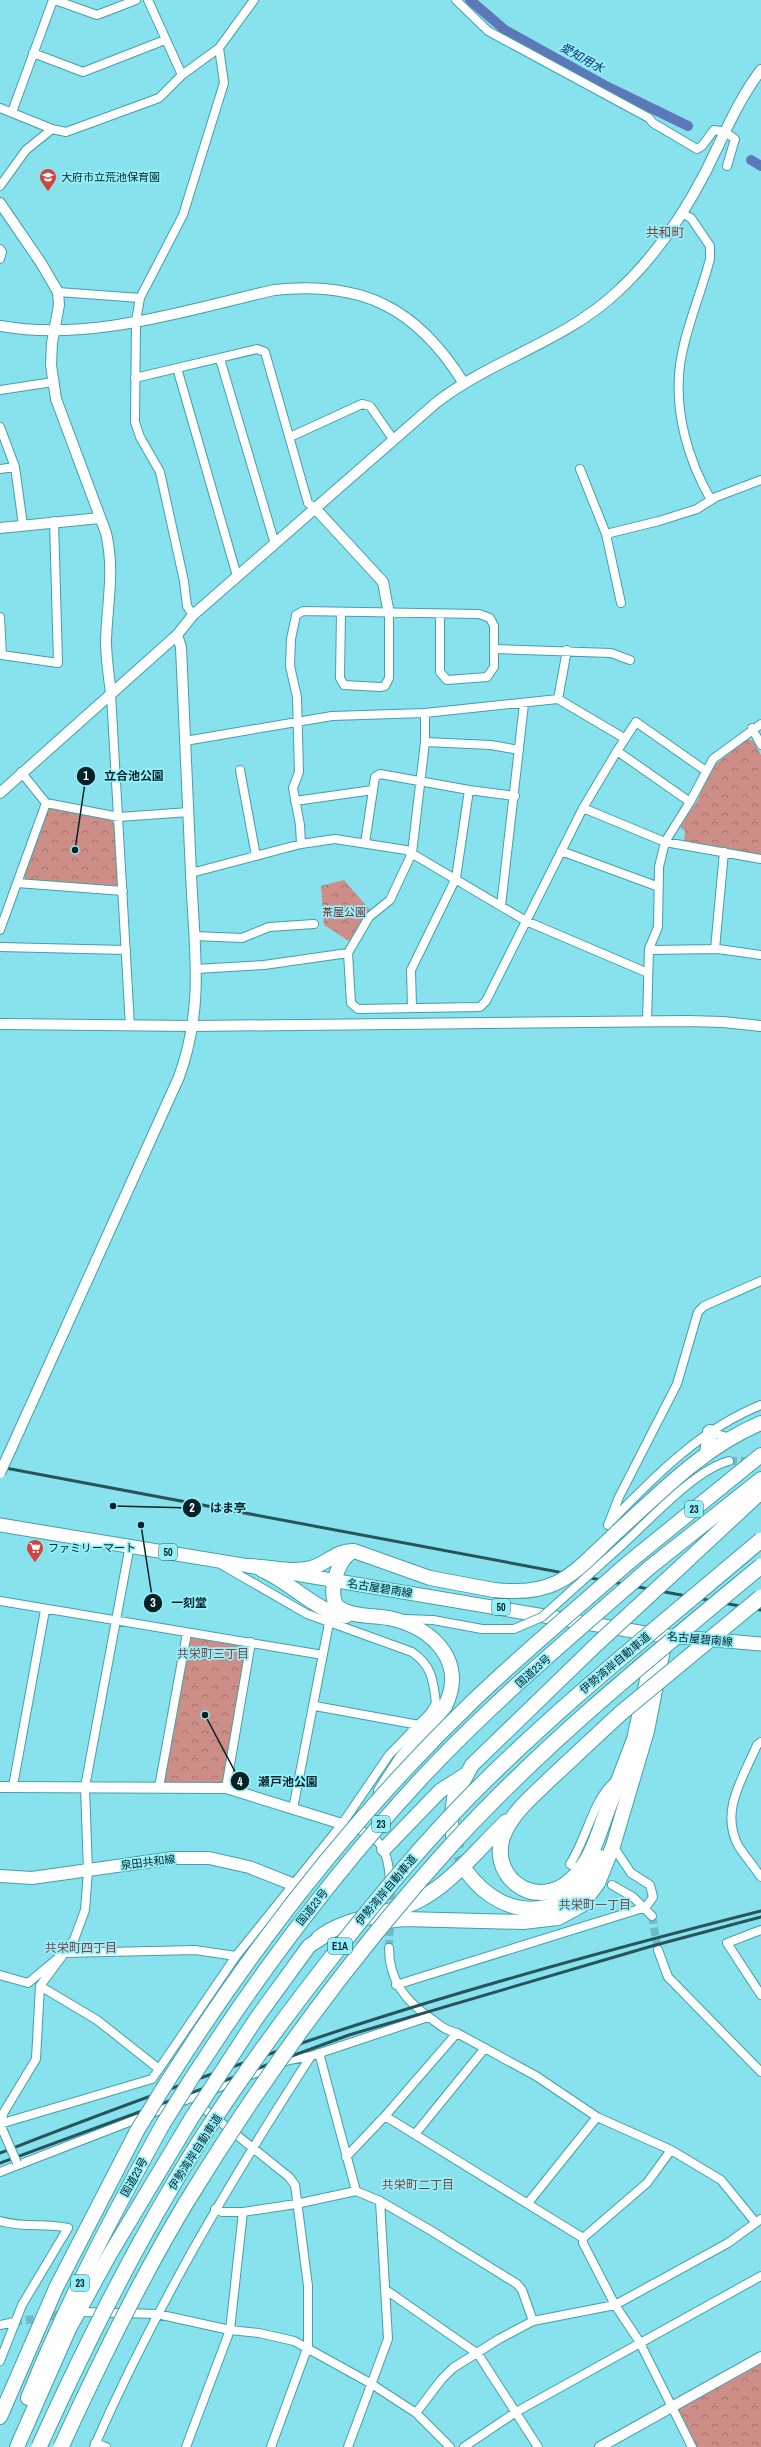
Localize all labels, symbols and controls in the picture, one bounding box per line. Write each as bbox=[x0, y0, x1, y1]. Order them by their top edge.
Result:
water label: 愛知用水 bbox=[557, 39, 609, 78]
school or university icon: 大府市立荒池保育園 bbox=[38, 167, 58, 192]
place label: 大府市立荒池保育園 bbox=[61, 170, 160, 184]
district label: 共和町 bbox=[645, 224, 685, 241]
callout: 立合池公園 bbox=[76, 764, 172, 788]
text: 1 bbox=[83, 768, 89, 784]
text: 立合池公園 bbox=[104, 768, 164, 784]
park label: 茶屋公園 bbox=[322, 905, 366, 919]
callout: はま亭 bbox=[182, 1496, 254, 1520]
text: 2 bbox=[189, 1500, 195, 1516]
text: はま亭 bbox=[210, 1500, 246, 1516]
road number: 23 bbox=[685, 1501, 703, 1517]
supermarket icon: ファミリーマート bbox=[25, 1538, 45, 1563]
place label: ファミリーマート bbox=[48, 1541, 136, 1555]
road number: 50 bbox=[159, 1544, 177, 1560]
street label: 名古屋碧南線 bbox=[346, 1576, 414, 1600]
callout: 一刻堂 bbox=[143, 1591, 215, 1615]
text: 3 bbox=[150, 1595, 156, 1611]
text: 一刻堂 bbox=[171, 1595, 207, 1611]
road number: 50 bbox=[492, 1599, 510, 1615]
street label: 伊勢湾岸自動車道 bbox=[577, 1629, 653, 1697]
street label: 名古屋碧南線 bbox=[667, 1629, 733, 1649]
district label: 共栄町三丁目 bbox=[177, 1646, 249, 1662]
street label: 国道23号 bbox=[512, 1651, 554, 1691]
callout: 瀬戸池公園 bbox=[230, 1769, 326, 1793]
text: 4 bbox=[237, 1774, 243, 1790]
text: 瀬戸池公園 bbox=[258, 1774, 318, 1790]
road number: 23 bbox=[372, 1816, 390, 1832]
street label: 泉田共和線 bbox=[120, 1852, 176, 1872]
street label: 伊勢湾岸自動車道 bbox=[352, 1852, 420, 1928]
street label: 国道23号 bbox=[293, 1886, 331, 1928]
district label: 共栄町一丁目 bbox=[559, 1897, 631, 1913]
road number: E1A bbox=[328, 1938, 352, 1954]
district label: 共栄町四丁目 bbox=[45, 1940, 117, 1956]
street label: 伊勢湾岸自動車道 bbox=[165, 2111, 225, 2193]
street label: 国道23号 bbox=[117, 2155, 151, 2199]
district label: 共栄町二丁目 bbox=[382, 2177, 454, 2193]
road number: 23 bbox=[71, 2275, 89, 2291]

